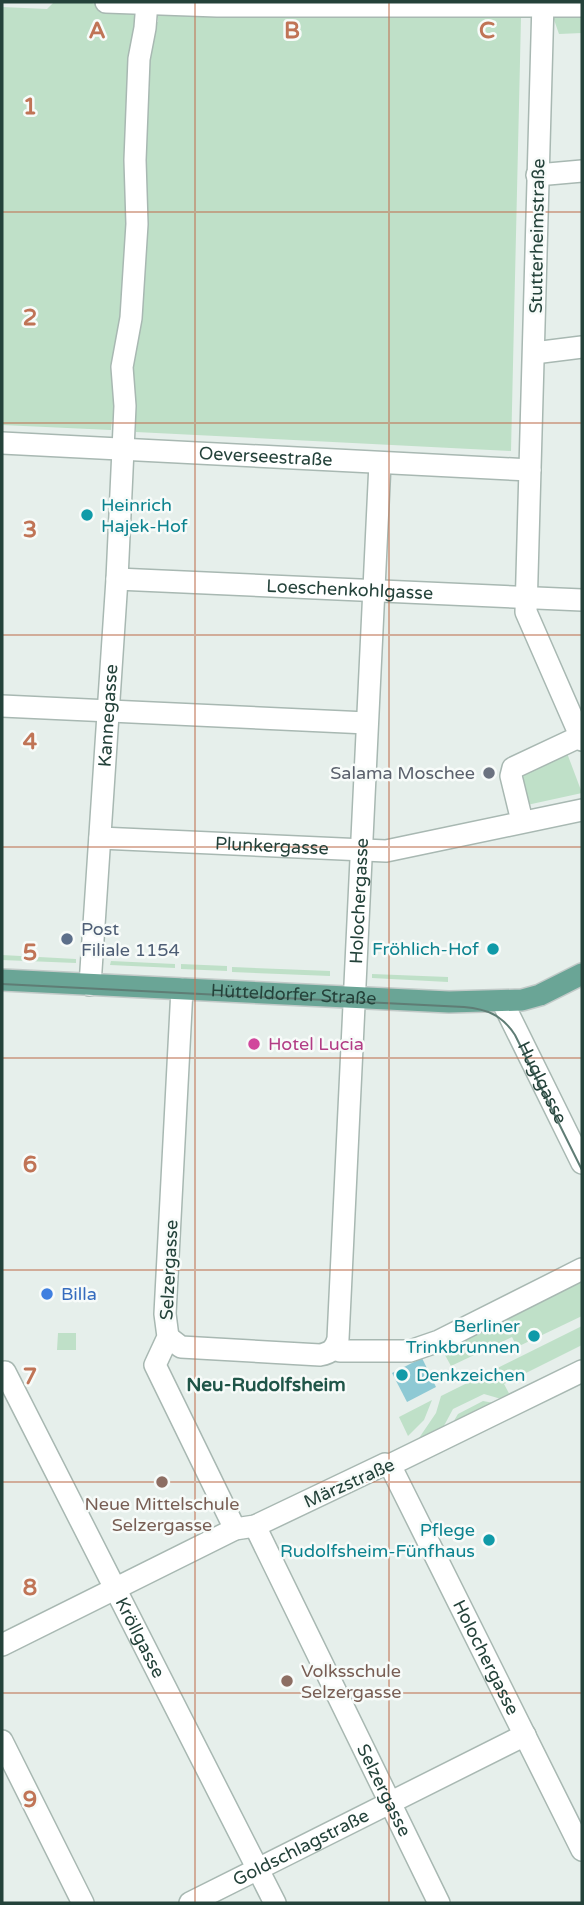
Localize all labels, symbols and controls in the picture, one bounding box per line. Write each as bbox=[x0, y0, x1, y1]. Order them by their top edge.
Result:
text: A bbox=[88, 17, 106, 45]
text: B bbox=[284, 17, 300, 45]
text: C bbox=[479, 17, 495, 45]
text: 1 bbox=[23, 93, 37, 121]
street label: Stutterheimstraße bbox=[525, 158, 549, 314]
text: 2 bbox=[23, 304, 37, 332]
street label: Oeverseestraße bbox=[198, 442, 333, 471]
place label: Heinrich Hajek-Hof bbox=[101, 494, 188, 537]
marker: Heinrich Hajek-Hof bbox=[79, 507, 95, 523]
text: 3 bbox=[23, 516, 37, 544]
street label: Loeschenkohlgasse bbox=[266, 575, 434, 604]
street label: Kannegasse bbox=[94, 663, 122, 768]
text: 4 bbox=[23, 728, 38, 756]
place label: Salama Moschee bbox=[330, 762, 475, 784]
marker: Salama Moschee bbox=[481, 765, 497, 781]
street label: Plunkergasse bbox=[214, 832, 329, 859]
street label: Holochergasse bbox=[345, 837, 373, 964]
place label: Post Filiale 1154 bbox=[81, 918, 180, 961]
marker: Post Filiale 1154 bbox=[59, 931, 75, 947]
place label: Fröhlich-Hof bbox=[372, 938, 479, 960]
text: 5 bbox=[23, 939, 37, 967]
marker: Fröhlich-Hof bbox=[485, 941, 501, 957]
street label: Hütteldorfer Straße bbox=[210, 979, 377, 1009]
place label: Hotel Lucia bbox=[268, 1033, 364, 1055]
marker: Hotel Lucia bbox=[246, 1036, 262, 1052]
street label: Huglgasse bbox=[513, 1038, 572, 1127]
text: 6 bbox=[23, 1151, 37, 1179]
street label: Selzergasse bbox=[155, 1219, 183, 1321]
place label: Billa bbox=[61, 1283, 97, 1305]
marker: Billa bbox=[39, 1286, 55, 1302]
place label: Berliner Trinkbrunnen bbox=[406, 1315, 520, 1358]
marker: Berliner Trinkbrunnen bbox=[526, 1328, 542, 1344]
text: 7 bbox=[23, 1363, 37, 1391]
place label: Denkzeichen bbox=[416, 1364, 525, 1386]
marker: Denkzeichen bbox=[394, 1367, 410, 1383]
district label: Neu-Rudolfsheim bbox=[186, 1374, 346, 1396]
street label: Märzstraße bbox=[300, 1453, 398, 1513]
marker: Neue Mittelschule Selzergasse bbox=[154, 1474, 170, 1490]
place label: Neue Mittelschule Selzergasse bbox=[85, 1493, 239, 1536]
place label: Pflege Rudolfsheim-Fünfhaus bbox=[280, 1519, 475, 1562]
marker: Pflege Rudolfsheim-Fünfhaus bbox=[481, 1532, 497, 1548]
text: 8 bbox=[23, 1574, 37, 1602]
street label: Kröllgasse bbox=[110, 1594, 170, 1682]
street label: Holochergasse bbox=[448, 1596, 524, 1719]
place label: Volksschule Selzergasse bbox=[301, 1660, 401, 1703]
marker: Volksschule Selzergasse bbox=[279, 1673, 295, 1689]
street label: Selzergasse bbox=[352, 1740, 416, 1840]
text: 9 bbox=[23, 1786, 37, 1814]
street label: Goldschlagstraße bbox=[229, 1804, 372, 1891]

